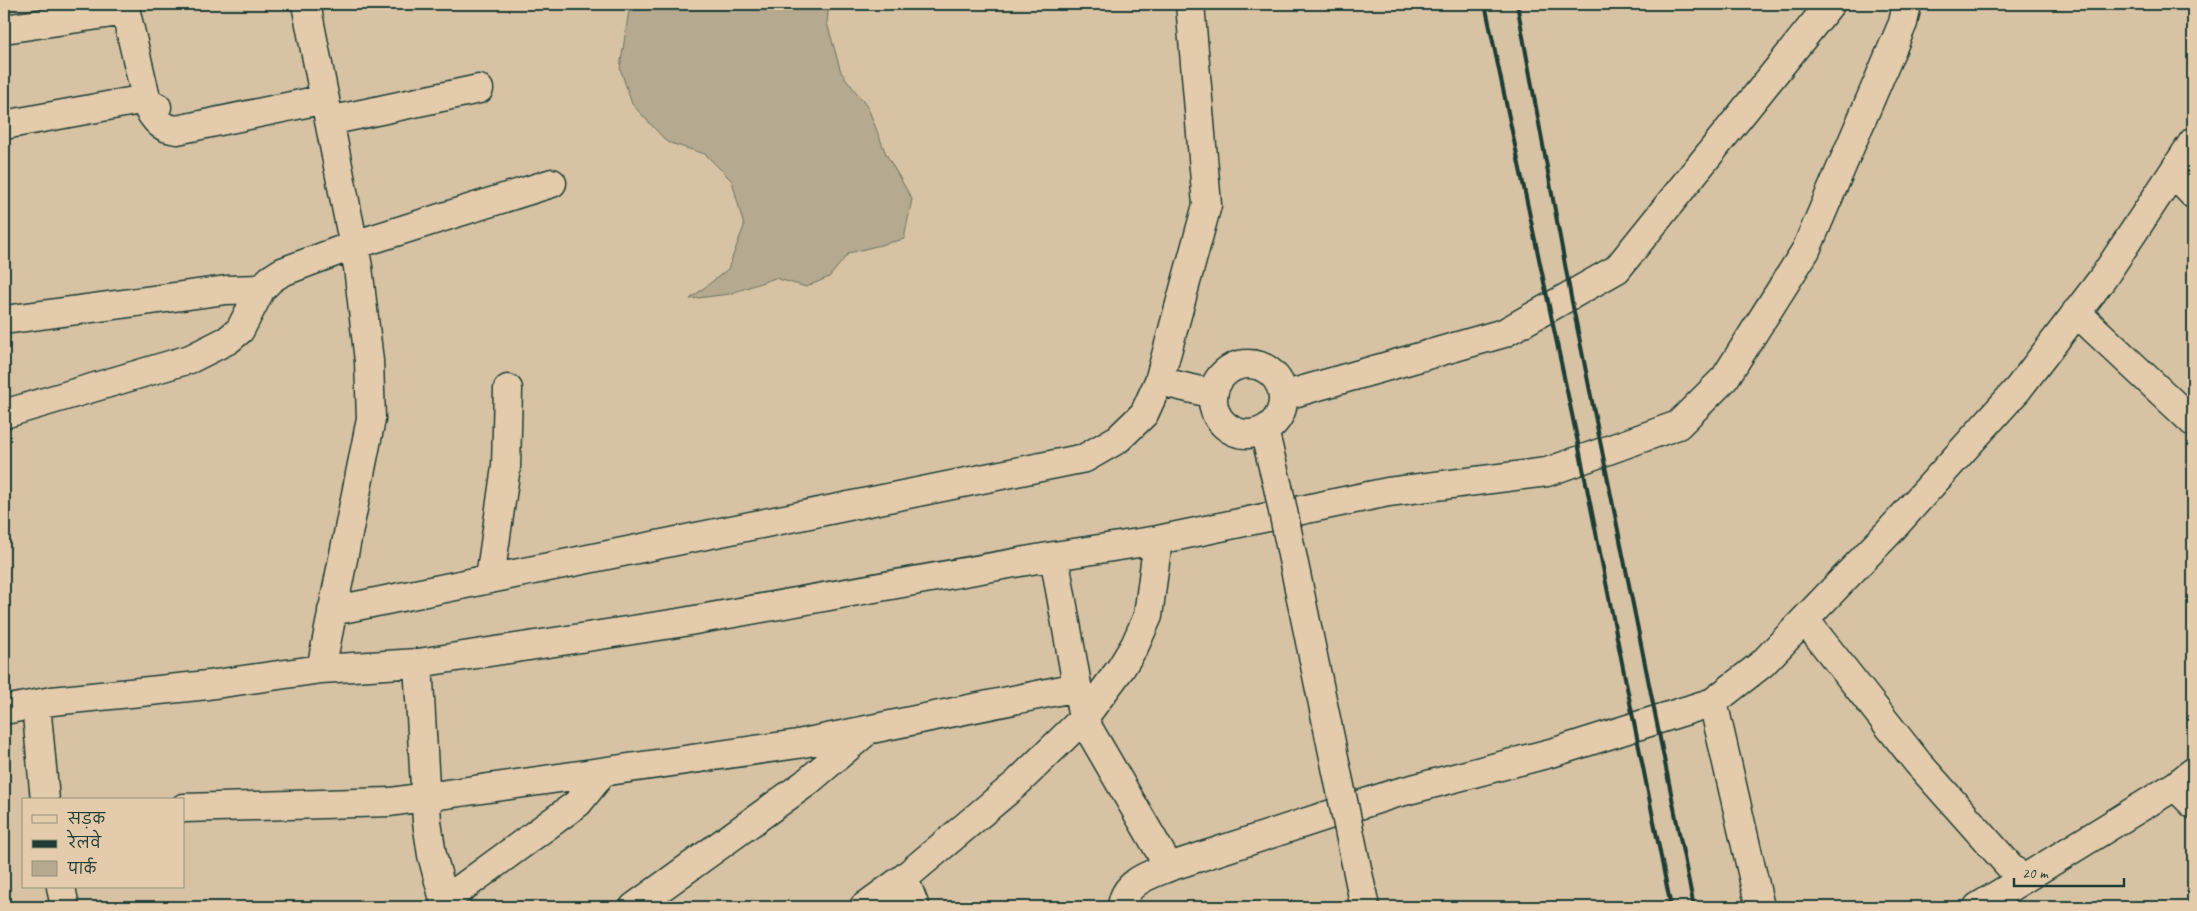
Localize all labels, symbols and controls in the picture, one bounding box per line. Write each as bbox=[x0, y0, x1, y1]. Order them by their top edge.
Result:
legend bbox=[22, 798, 185, 888]
text: सड़क bbox=[67, 810, 106, 829]
text: रेलवे bbox=[66, 829, 102, 853]
scale bar bbox=[2014, 856, 2124, 888]
text: पार्क bbox=[67, 857, 98, 879]
text: 20 m bbox=[2022, 864, 2049, 883]

